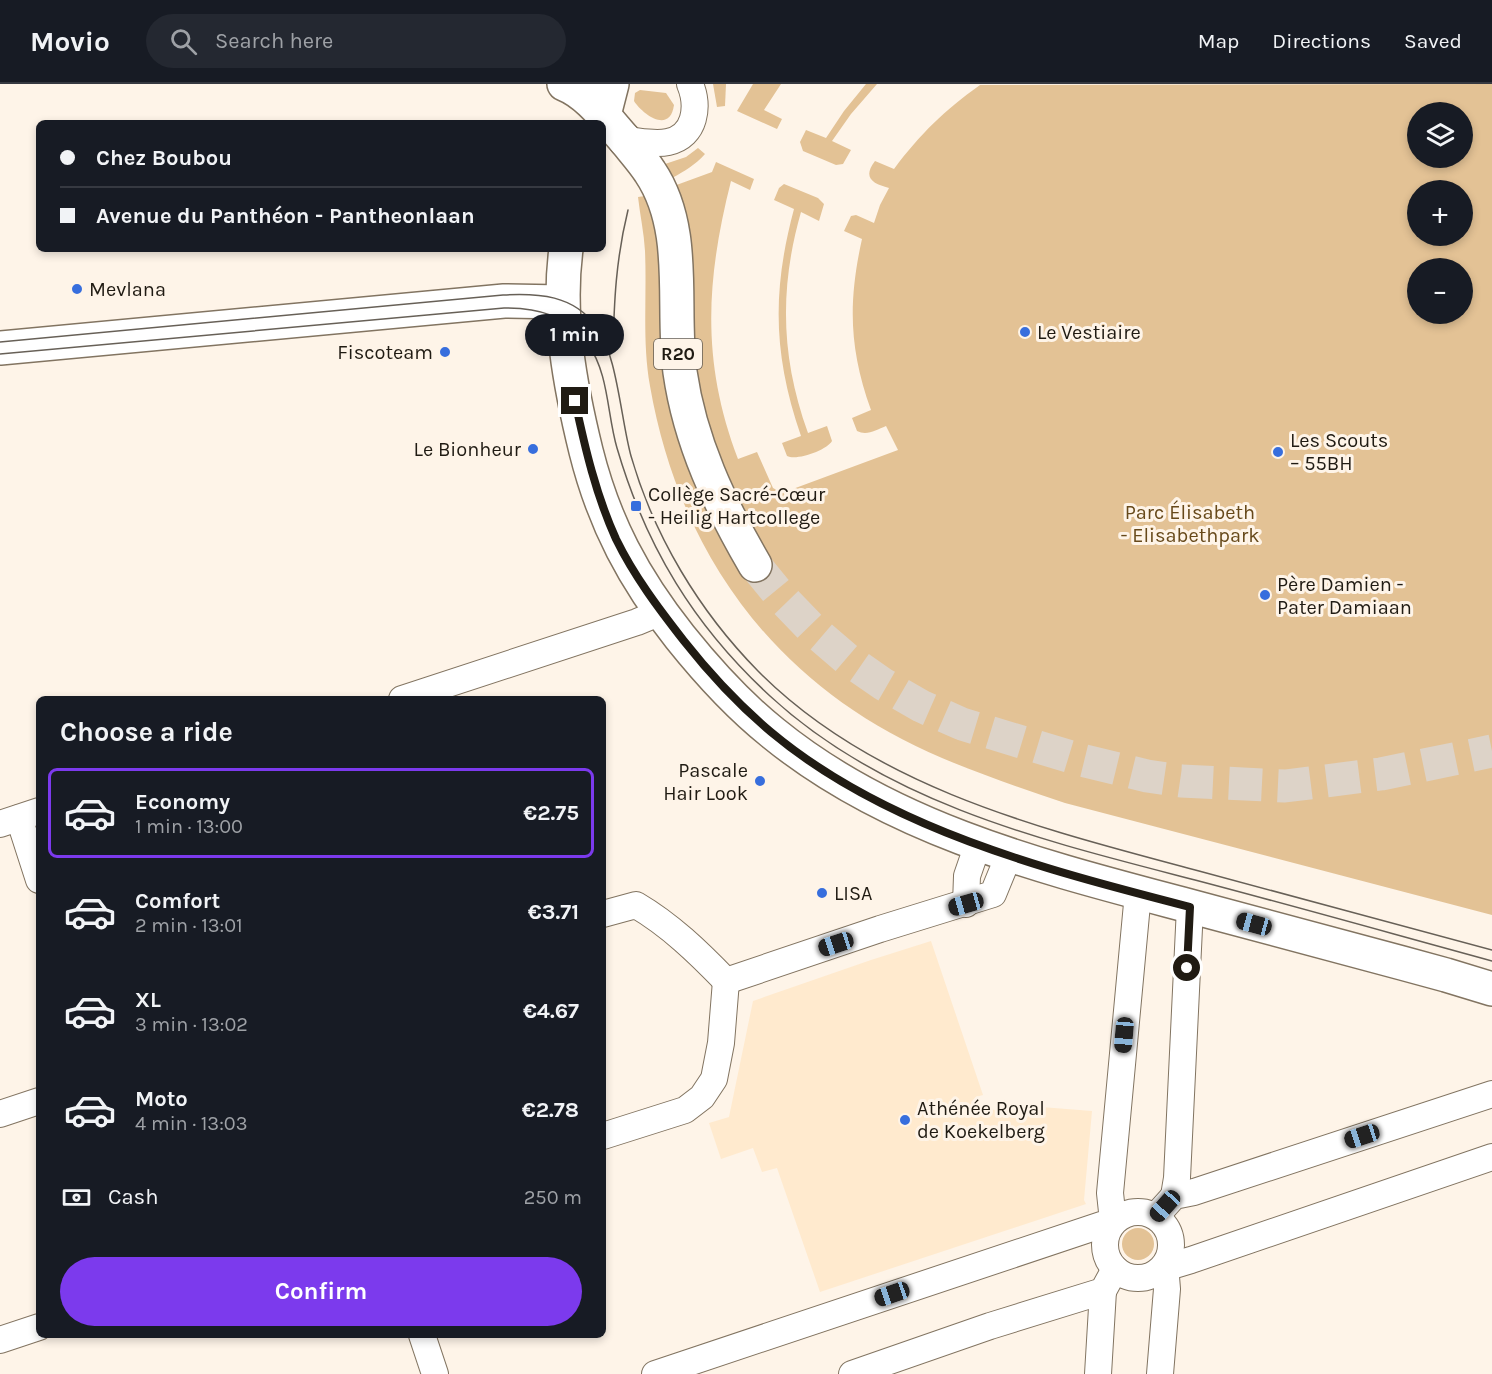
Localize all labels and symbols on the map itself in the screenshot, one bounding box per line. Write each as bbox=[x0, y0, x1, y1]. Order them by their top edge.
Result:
place label: Mevlana bbox=[89, 278, 166, 301]
marker: Mevlana bbox=[70, 282, 84, 296]
callout: 1 min bbox=[526, 314, 624, 356]
place label: Le Vestiaire bbox=[1037, 321, 1141, 344]
marker: Le Vestiaire bbox=[1018, 325, 1032, 339]
road number: R20 bbox=[654, 339, 702, 369]
place label: Fiscoteam bbox=[337, 341, 433, 364]
marker: Fiscoteam bbox=[438, 345, 452, 359]
route end bbox=[561, 387, 588, 414]
place label: Les Scouts – 55BH bbox=[1290, 429, 1388, 475]
place label: Le Bionheur bbox=[414, 438, 522, 461]
marker: Le Bionheur bbox=[526, 442, 540, 456]
marker: Les Scouts – 55BH bbox=[1271, 445, 1285, 459]
place label: Collège Sacré-Cœur - Heilig Hartcollege bbox=[648, 483, 826, 529]
marker: Collège Sacré-Cœur - Heilig Hartcollege bbox=[629, 499, 643, 513]
park label: Parc Élisabeth - Elisabethpark bbox=[1121, 500, 1259, 547]
place label: Père Damien - Pater Damiaan bbox=[1277, 573, 1412, 619]
marker: Père Damien - Pater Damiaan bbox=[1258, 588, 1272, 602]
place label: Pascale Hair Look bbox=[663, 759, 748, 805]
marker: Pascale Hair Look bbox=[753, 774, 767, 788]
place label: LISA bbox=[834, 882, 873, 905]
marker: LISA bbox=[815, 886, 829, 900]
car bbox=[946, 890, 986, 918]
car bbox=[1234, 911, 1274, 937]
car bbox=[816, 930, 856, 958]
route start bbox=[1173, 954, 1200, 981]
car bbox=[1113, 1016, 1135, 1054]
place label: Athénée Royal de Koekelberg bbox=[917, 1097, 1045, 1143]
marker: Athénée Royal de Koekelberg bbox=[898, 1113, 912, 1127]
car bbox=[1342, 1122, 1382, 1150]
car bbox=[1146, 1187, 1184, 1225]
car bbox=[872, 1280, 912, 1308]

